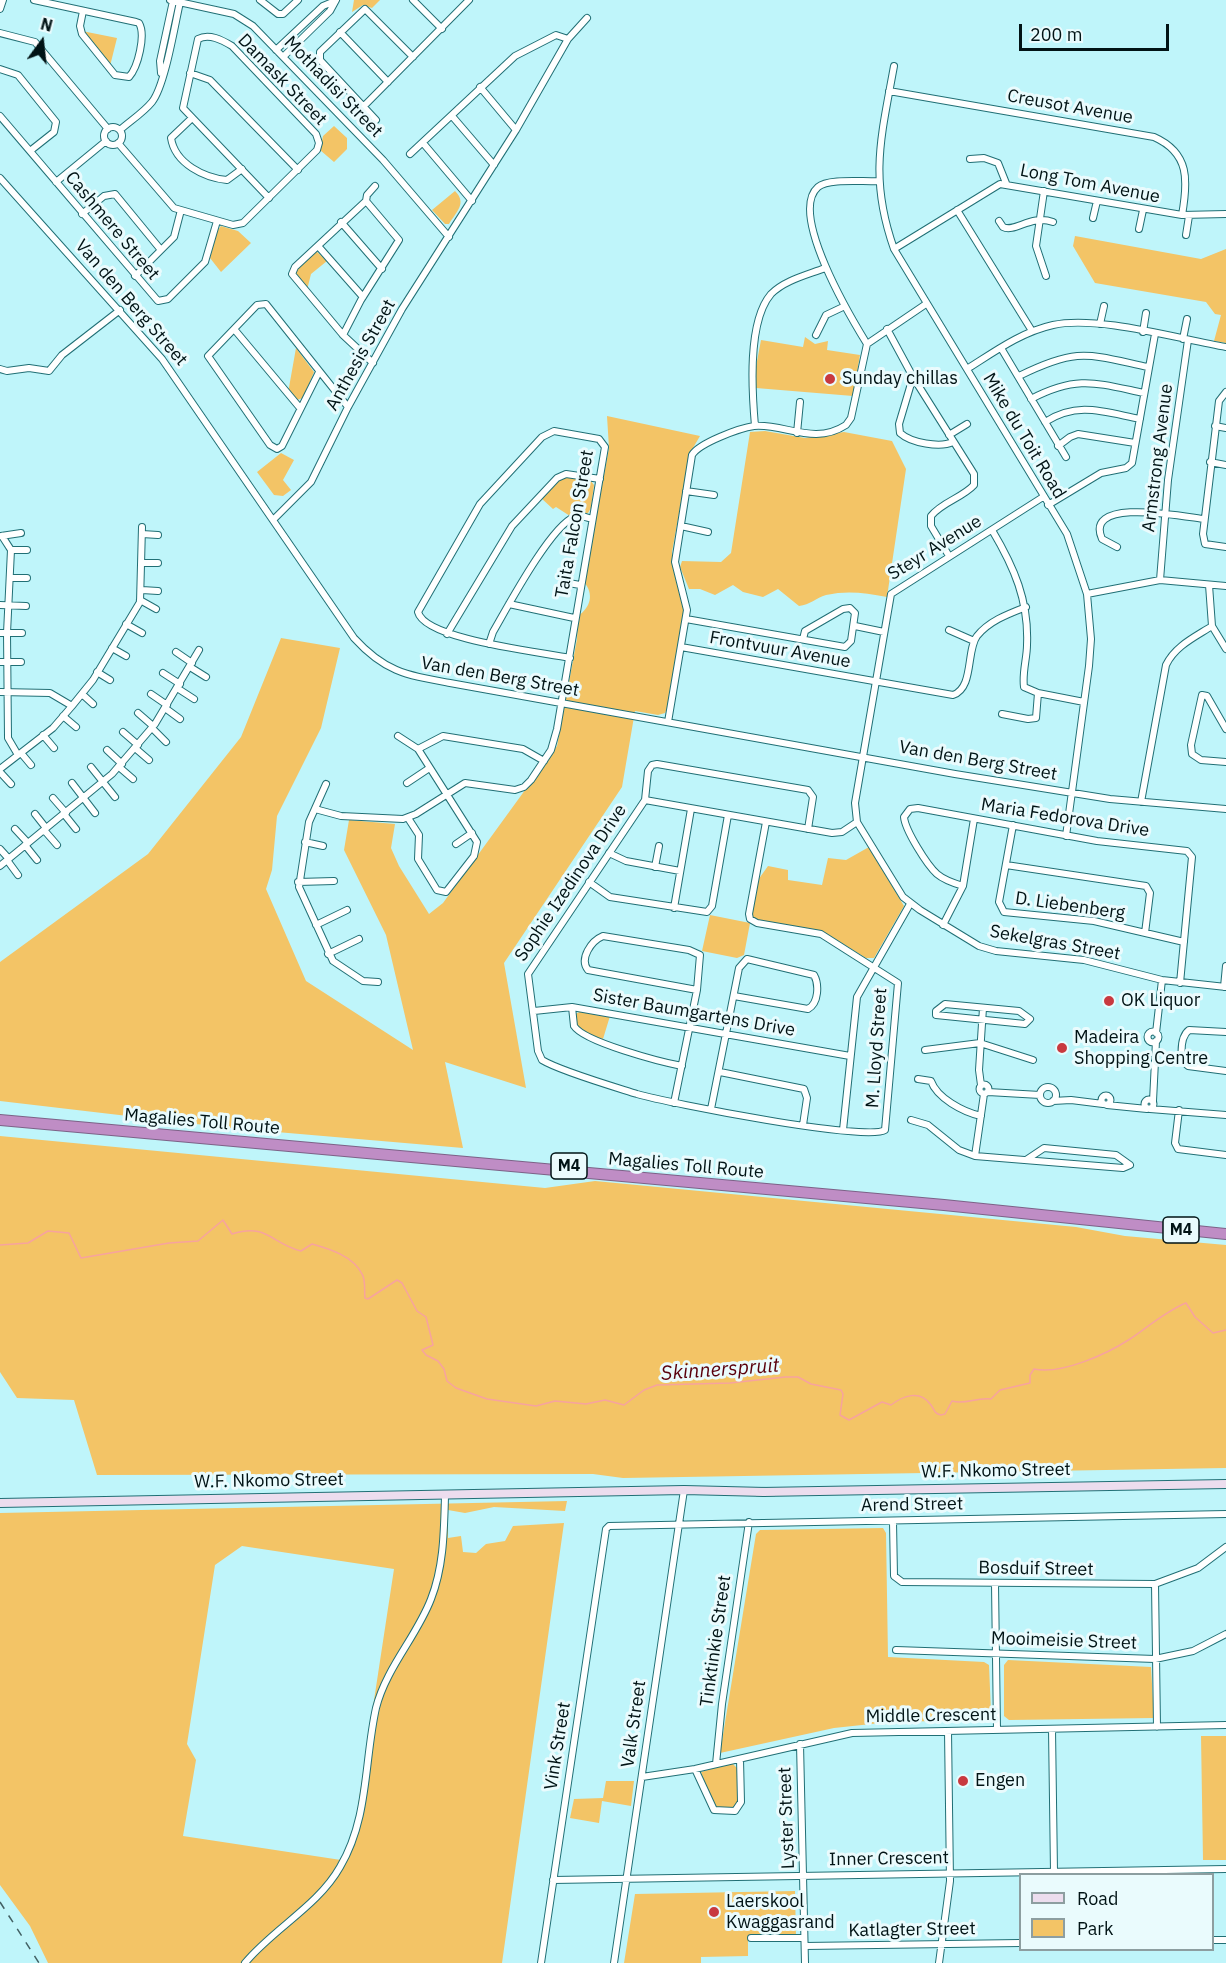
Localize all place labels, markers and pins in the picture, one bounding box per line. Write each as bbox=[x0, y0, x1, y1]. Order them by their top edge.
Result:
place label: Sunday chillas bbox=[842, 368, 958, 390]
marker: Sunday chillas bbox=[823, 372, 837, 386]
place label: OK Liquor bbox=[1121, 990, 1200, 1012]
marker: OK Liquor bbox=[1102, 994, 1116, 1008]
place label: Madeira Shopping Centre bbox=[1074, 1027, 1208, 1070]
marker: Madeira Shopping Centre bbox=[1055, 1041, 1069, 1055]
place label: Engen bbox=[975, 1770, 1025, 1792]
marker: Engen bbox=[956, 1774, 970, 1788]
place label: Laerskool Kwaggasrand bbox=[726, 1891, 835, 1934]
marker: Laerskool Kwaggasrand bbox=[707, 1905, 721, 1919]

